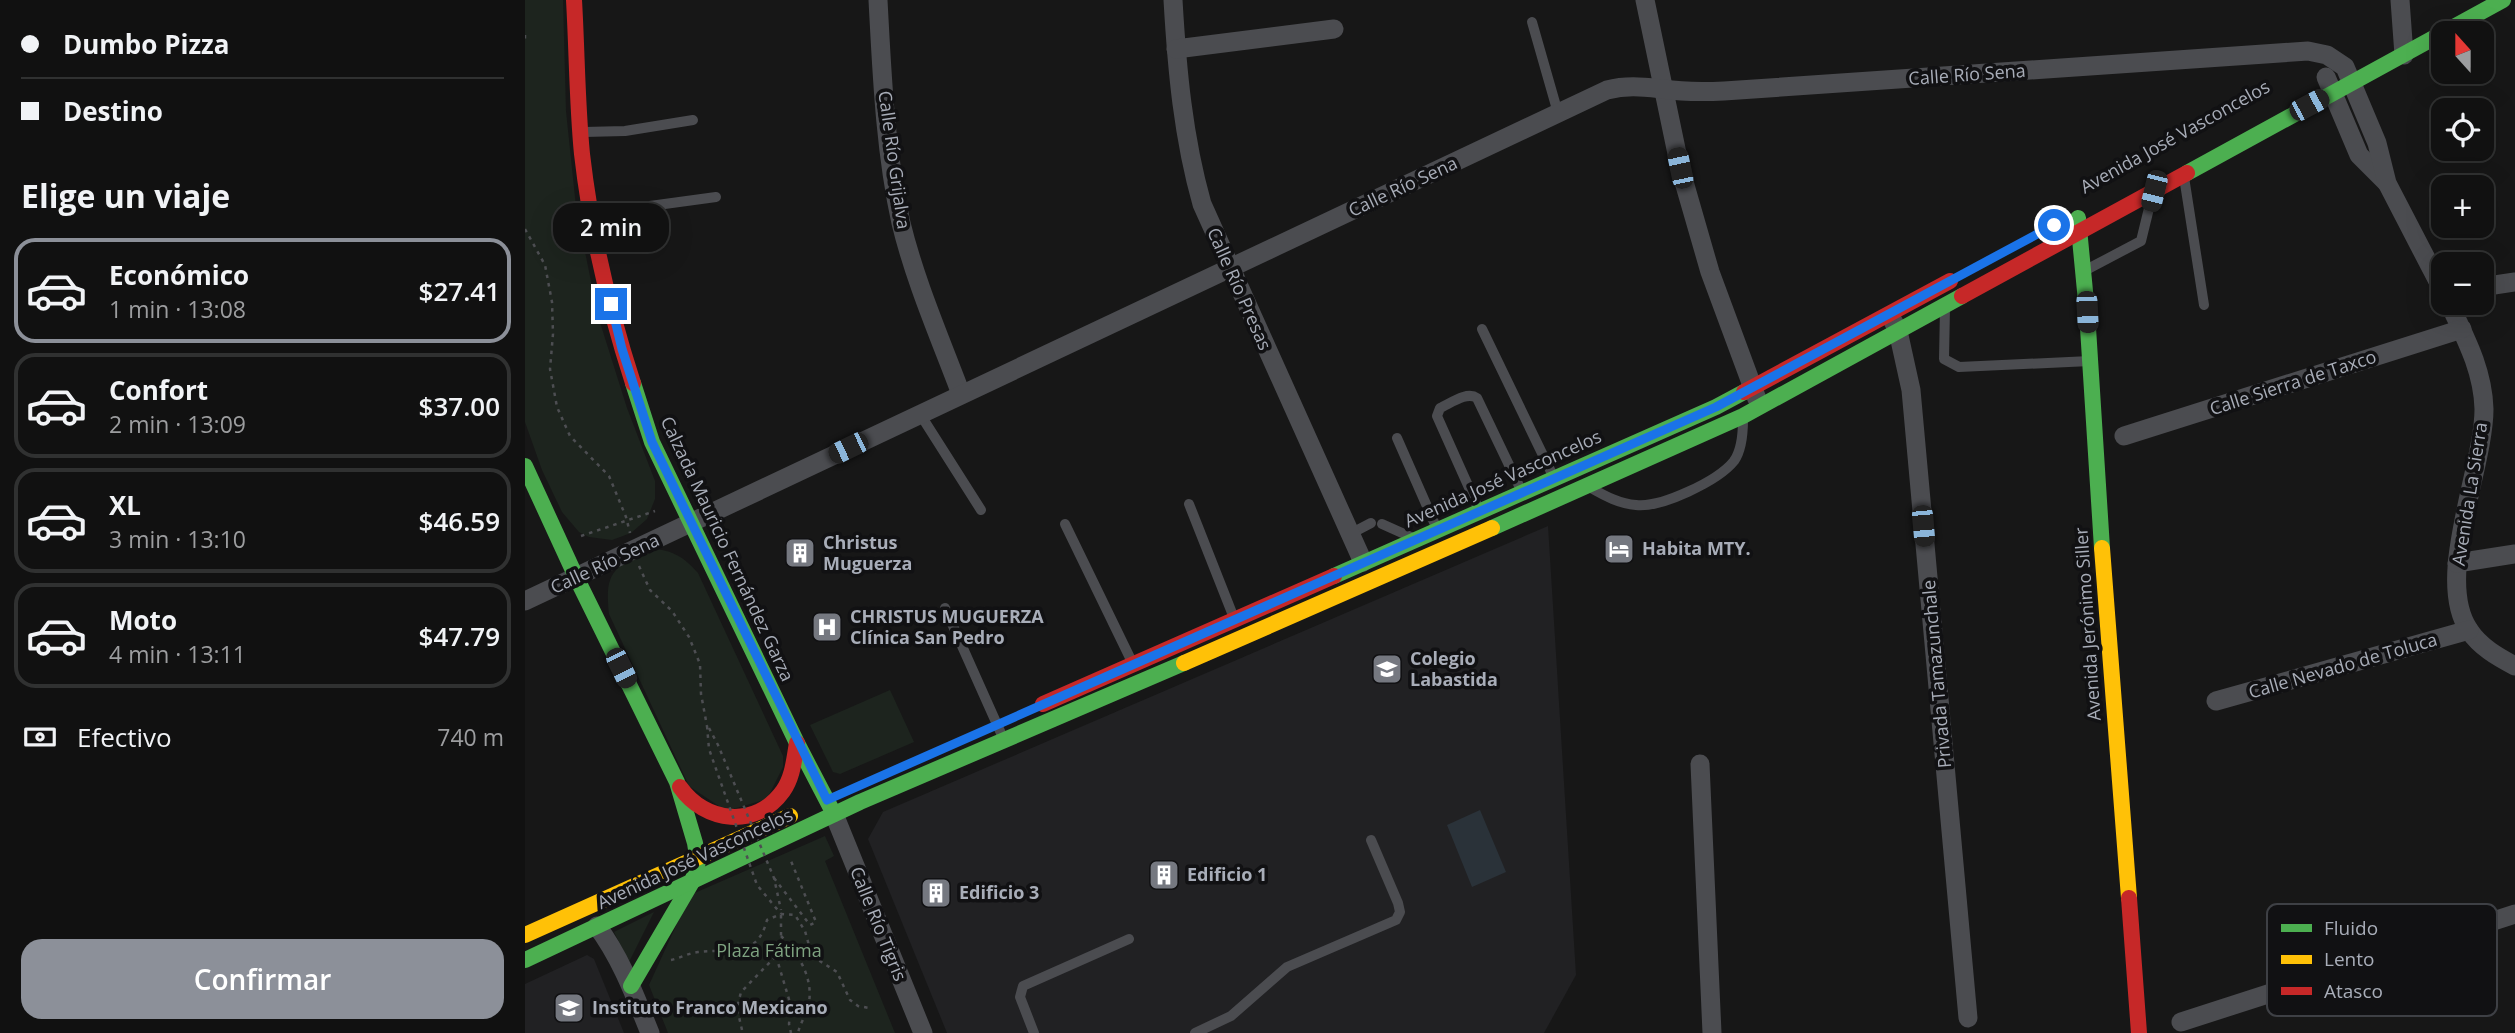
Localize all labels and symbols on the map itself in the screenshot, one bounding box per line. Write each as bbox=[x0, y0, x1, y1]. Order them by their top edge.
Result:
north arrow bbox=[2431, 21, 2494, 84]
street label: Calle Río Sena bbox=[1908, 58, 2026, 90]
street label: Avenida José Vasconcelos bbox=[2075, 74, 2274, 198]
car bbox=[2286, 86, 2333, 124]
street label: Calle Río Grijalva bbox=[873, 89, 917, 231]
car bbox=[1666, 145, 1695, 191]
street label: Calle Río Sena bbox=[1344, 150, 1461, 222]
car bbox=[2139, 168, 2170, 214]
callout: 2 min bbox=[553, 202, 669, 252]
route start bbox=[2038, 209, 2070, 241]
street label: Calle Río Presas bbox=[1202, 223, 1278, 354]
route end bbox=[595, 288, 627, 320]
car bbox=[2076, 290, 2099, 334]
street label: Calle Sierra de Taxco bbox=[2206, 344, 2379, 420]
street label: Calzada Mauricio Fernández Garza bbox=[656, 412, 800, 685]
street label: Avenida La Sierra bbox=[2446, 420, 2492, 567]
street label: Avenida José Vasconcelos bbox=[1400, 424, 1605, 532]
car bbox=[825, 429, 872, 467]
car bbox=[1911, 504, 1936, 548]
street label: Avenida Jerónimo Siller bbox=[2068, 526, 2106, 721]
street label: Calle Río Sena bbox=[546, 527, 663, 599]
place label: Christus Muguerza bbox=[823, 530, 912, 575]
hotel icon: Habita MTY. bbox=[1602, 532, 1636, 566]
building icon: Christus Muguerza bbox=[783, 536, 817, 570]
place label: Habita MTY. bbox=[1642, 536, 1751, 560]
street label: Privada Tamazunchale bbox=[1916, 579, 1956, 769]
place label: CHRISTUS MUGUERZA Clínica San Pedro bbox=[850, 604, 1044, 649]
hospital icon: CHRISTUS MUGUERZA Clínica San Pedro bbox=[810, 610, 844, 644]
street label: Calle Nevado de Toluca bbox=[2246, 627, 2440, 703]
car bbox=[603, 645, 640, 691]
place label: Colegio Labastida bbox=[1410, 646, 1498, 691]
school or university icon: Colegio Labastida bbox=[1370, 652, 1404, 686]
street label: Avenida José Vasconcelos bbox=[593, 802, 796, 914]
building icon: Edificio 1 bbox=[1147, 858, 1181, 892]
place label: Edificio 1 bbox=[1187, 862, 1267, 886]
street label: Calle Río Tigris bbox=[845, 863, 913, 984]
building icon: Edificio 3 bbox=[919, 876, 953, 910]
place label: Edificio 3 bbox=[959, 880, 1039, 904]
legend bbox=[2267, 904, 2497, 1016]
text: Fluido bbox=[2324, 915, 2378, 941]
park label: Plaza Fátima bbox=[716, 938, 822, 962]
text: Lento bbox=[2324, 946, 2374, 972]
text: Atasco bbox=[2324, 978, 2383, 1004]
school or university icon: Instituto Franco Mexicano bbox=[552, 991, 586, 1025]
place label: Instituto Franco Mexicano bbox=[592, 995, 828, 1019]

